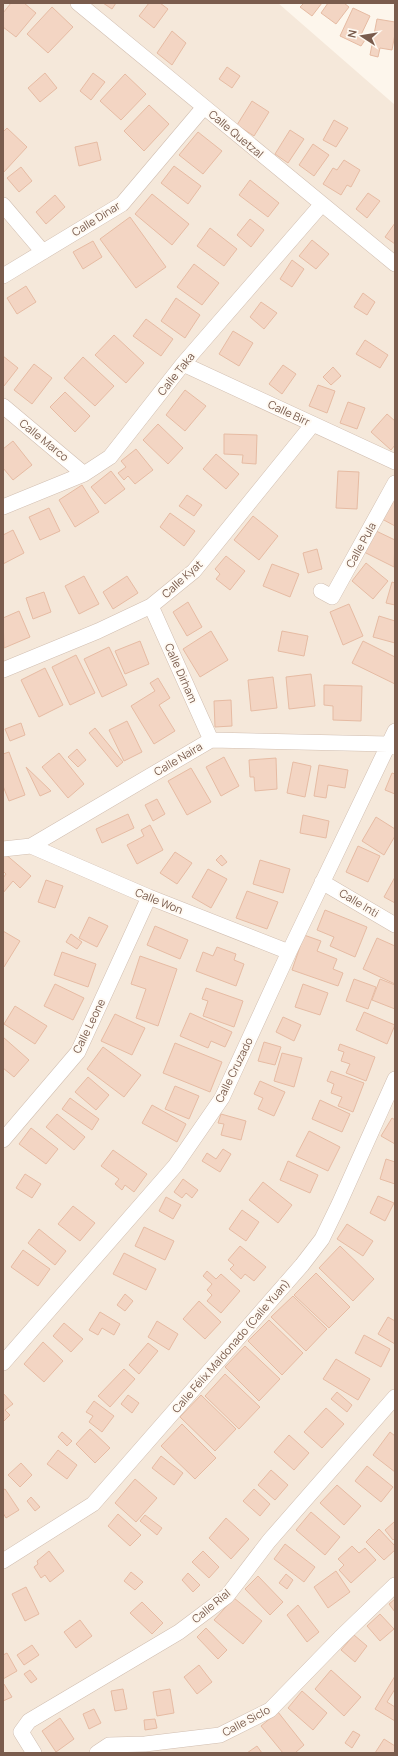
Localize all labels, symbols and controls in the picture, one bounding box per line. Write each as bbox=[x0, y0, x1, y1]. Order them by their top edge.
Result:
north arrow bbox=[342, 16, 382, 56]
text: N bbox=[344, 28, 360, 39]
street label: Calle Quetzal bbox=[206, 106, 267, 161]
street label: Calle Dinar bbox=[69, 198, 123, 239]
street label: Calle Taka bbox=[154, 349, 198, 398]
street label: Calle Birr bbox=[266, 396, 313, 429]
street label: Calle Marco bbox=[17, 415, 72, 464]
street label: Calle Pula bbox=[342, 519, 379, 570]
street label: Calle Kyat bbox=[158, 556, 205, 601]
street label: Calle Dirham bbox=[162, 641, 201, 705]
street label: Calle Naira bbox=[151, 738, 205, 779]
street label: Calle Won bbox=[133, 884, 185, 917]
street label: Calle Inti bbox=[337, 885, 382, 920]
street label: Calle Leone bbox=[69, 995, 109, 1056]
street label: Calle Cruzado bbox=[211, 1034, 256, 1105]
street label: Calle Félix Maldonado (Calle Yuan) bbox=[168, 1276, 293, 1416]
street label: Calle Rial bbox=[188, 1585, 233, 1626]
street label: Calle Siclo bbox=[219, 1701, 273, 1739]

